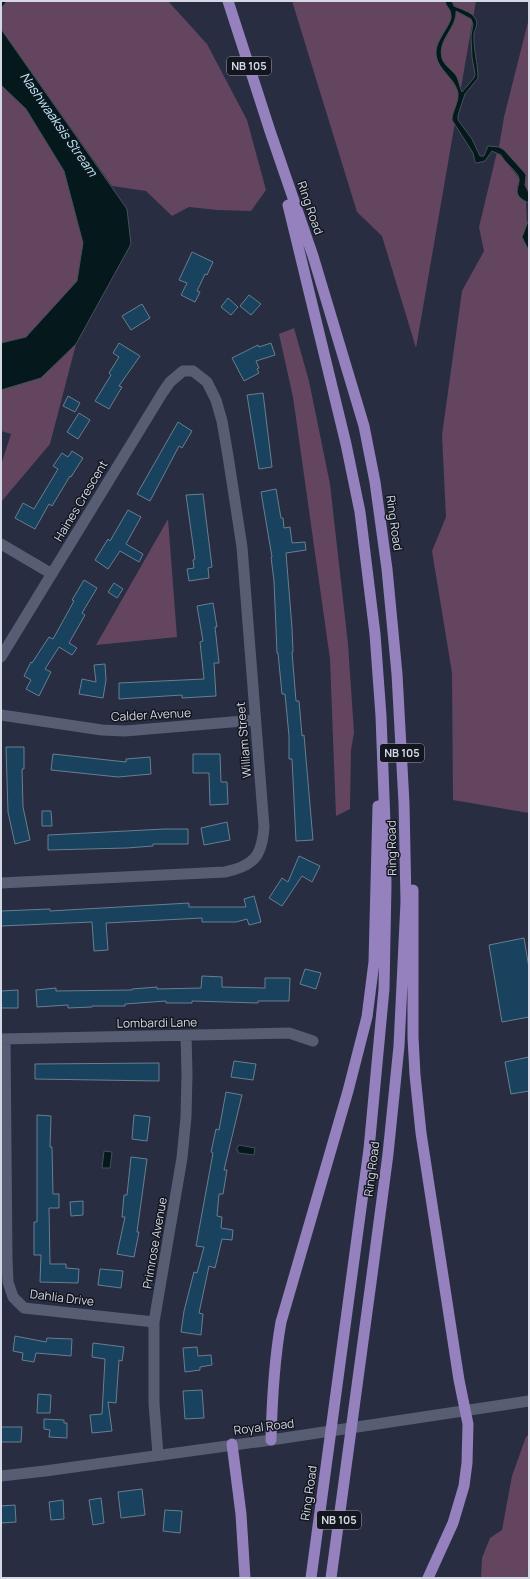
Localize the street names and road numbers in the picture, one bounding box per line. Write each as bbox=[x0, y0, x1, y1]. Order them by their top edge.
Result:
road number: NB 105 bbox=[227, 57, 271, 75]
street label: Ring Road bbox=[293, 179, 328, 237]
street label: Haines Crescent bbox=[50, 457, 112, 544]
street label: Ring Road bbox=[382, 494, 407, 552]
street label: William Street bbox=[232, 701, 255, 779]
street label: Calder Avenue bbox=[111, 704, 191, 725]
road number: NB 105 bbox=[380, 744, 424, 762]
street label: Ring Road bbox=[383, 820, 400, 876]
street label: Lombardi Lane bbox=[117, 1013, 197, 1032]
street label: Ring Road bbox=[360, 1140, 383, 1197]
street label: Primrose Avenue bbox=[138, 1196, 171, 1290]
street label: Dahlia Drive bbox=[29, 1285, 95, 1310]
street label: Royal Road bbox=[233, 1414, 295, 1439]
street label: Ring Road bbox=[296, 1464, 321, 1522]
road number: NB 105 bbox=[317, 1511, 361, 1529]

